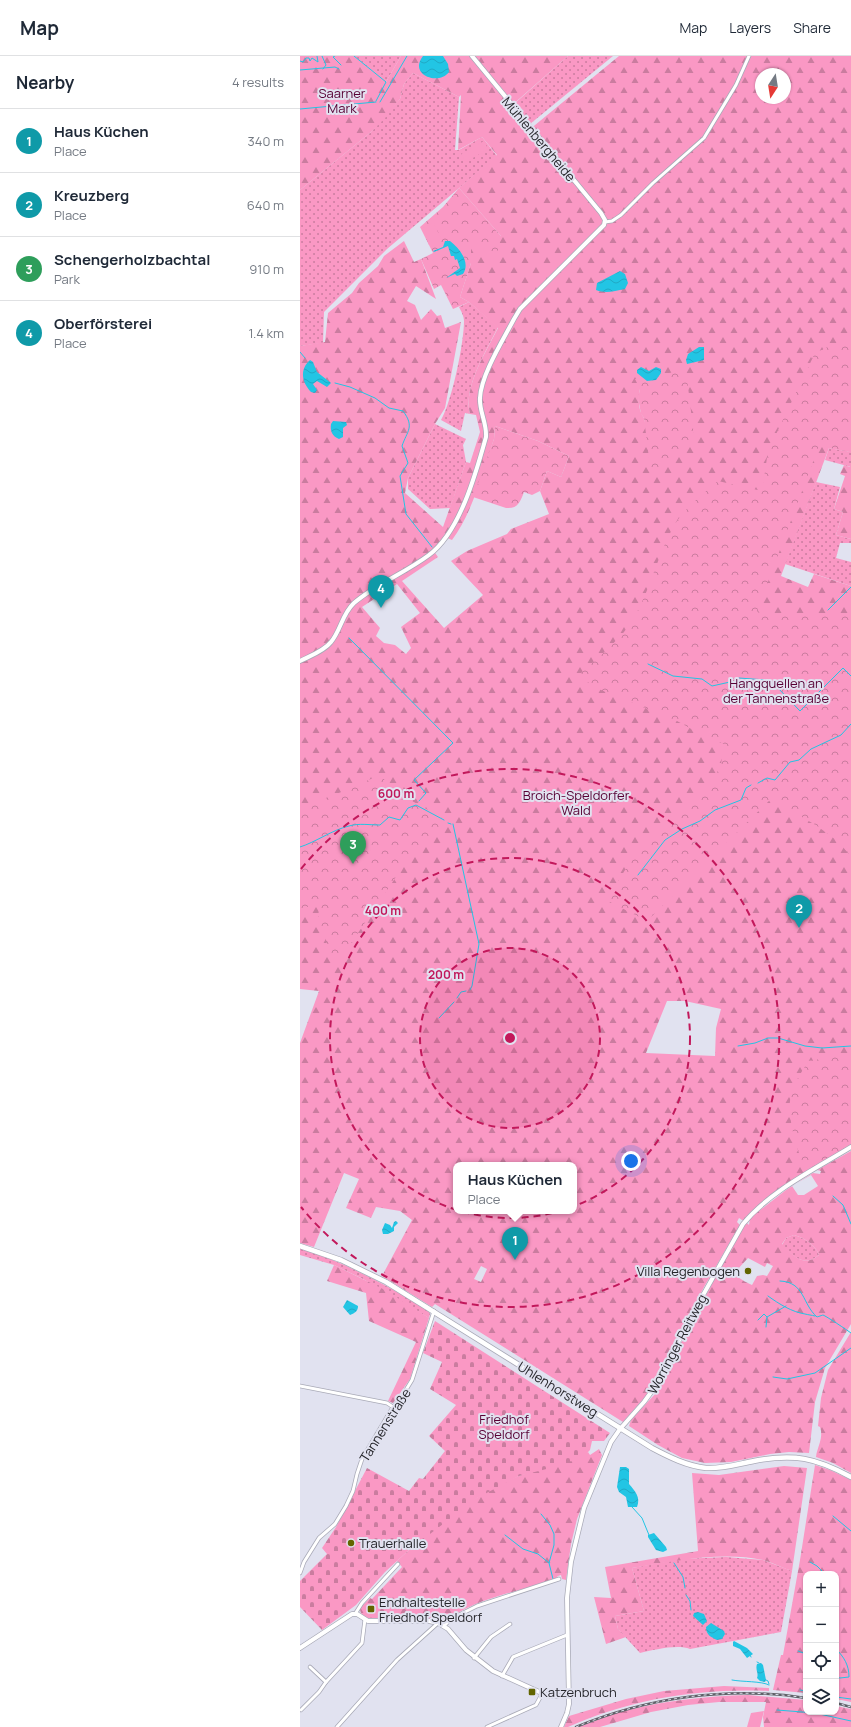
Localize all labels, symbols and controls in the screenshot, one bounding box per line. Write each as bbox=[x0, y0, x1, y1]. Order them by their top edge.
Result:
text: Map bbox=[20, 15, 59, 41]
text: Map bbox=[679, 18, 707, 37]
text: Layers bbox=[729, 18, 771, 37]
text: Share bbox=[793, 18, 831, 37]
north arrow bbox=[755, 68, 791, 104]
text: Nearby bbox=[16, 71, 74, 94]
text: 4 results bbox=[232, 73, 284, 91]
park label: Saarner Mark bbox=[318, 84, 366, 117]
street label: Mühlenbergheide bbox=[498, 93, 580, 186]
text: Haus Küchen bbox=[54, 121, 149, 142]
text: 1 bbox=[26, 132, 32, 150]
text: 340 m bbox=[248, 132, 284, 150]
text: Place bbox=[54, 142, 87, 160]
text: Kreuzberg bbox=[54, 185, 129, 206]
text: 2 bbox=[25, 196, 33, 214]
text: 640 m bbox=[247, 196, 284, 214]
text: Place bbox=[54, 206, 87, 224]
text: Schengerholzbachtal bbox=[54, 249, 210, 270]
text: 3 bbox=[25, 260, 33, 278]
text: 910 m bbox=[249, 260, 284, 278]
text: Park bbox=[54, 270, 80, 288]
text: Oberförsterei bbox=[54, 313, 152, 334]
text: 4 bbox=[25, 324, 33, 342]
text: 1.4 km bbox=[248, 324, 284, 342]
text: Place bbox=[54, 334, 87, 352]
pin: 4 bbox=[368, 575, 394, 608]
park label: Hangquellen an der Tannenstraße bbox=[723, 674, 830, 707]
text: 600 m bbox=[378, 785, 414, 802]
park label: Broich-Speldorfer Wald bbox=[523, 786, 630, 819]
pin: 3 bbox=[340, 831, 366, 864]
pin: 2 bbox=[786, 895, 812, 928]
text: 400 m bbox=[365, 902, 401, 919]
text: 200 m bbox=[428, 966, 464, 983]
centre of rings bbox=[503, 1031, 517, 1045]
your location bbox=[621, 1151, 641, 1171]
popup bbox=[453, 1162, 577, 1214]
text: Haus Küchen bbox=[468, 1169, 562, 1190]
text: Place bbox=[468, 1190, 500, 1208]
pin: 1 bbox=[502, 1227, 528, 1260]
place label: Villa Regenbogen bbox=[637, 1262, 740, 1280]
marker: Villa Regenbogen bbox=[743, 1266, 753, 1276]
street label: Worringer Reitweg bbox=[643, 1291, 711, 1397]
street label: Uhlenhorstweg bbox=[514, 1357, 602, 1421]
street label: Tannenstraße bbox=[355, 1384, 415, 1465]
park label: Friedhof Speldorf bbox=[478, 1410, 530, 1443]
place label: Trauerhalle bbox=[359, 1534, 427, 1552]
marker: Trauerhalle bbox=[346, 1538, 356, 1548]
map controls bbox=[803, 1571, 839, 1715]
button: + bbox=[803, 1571, 839, 1607]
place label: Endhaltestelle Friedhof Speldorf bbox=[379, 1593, 483, 1626]
marker: Endhaltestelle Friedhof Speldorf bbox=[366, 1604, 376, 1614]
button: − bbox=[803, 1607, 839, 1643]
button: locate bbox=[803, 1643, 839, 1679]
button: layers bbox=[803, 1679, 839, 1715]
place label: Katzenbruch bbox=[540, 1683, 617, 1701]
marker: Katzenbruch bbox=[527, 1687, 537, 1697]

